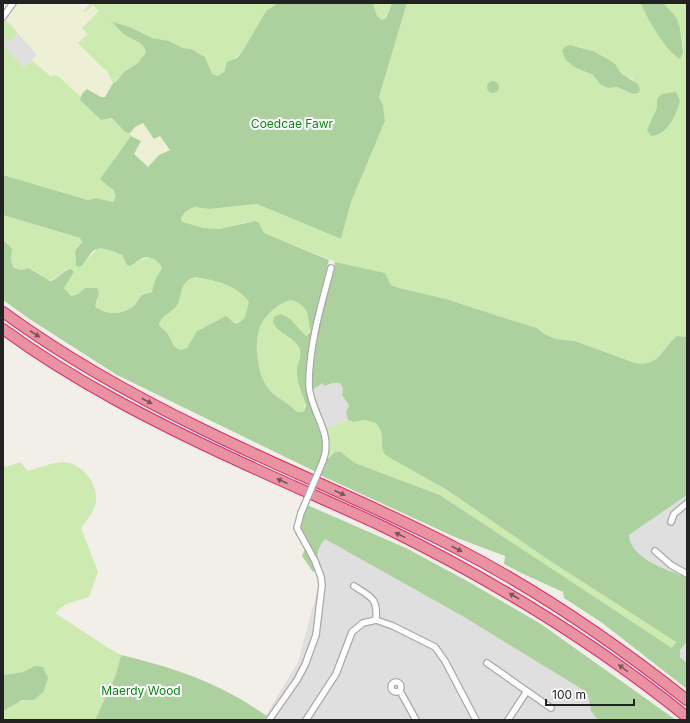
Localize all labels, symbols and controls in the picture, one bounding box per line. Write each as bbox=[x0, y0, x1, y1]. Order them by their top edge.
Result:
park label: Coedcae Fawr bbox=[251, 116, 334, 131]
one-way arrow bbox=[30, 330, 40, 338]
one-way arrow bbox=[141, 398, 152, 404]
one-way arrow bbox=[276, 478, 287, 484]
one-way arrow bbox=[334, 489, 346, 496]
one-way arrow bbox=[394, 532, 405, 538]
one-way arrow bbox=[451, 545, 463, 552]
one-way arrow bbox=[509, 593, 520, 600]
one-way arrow bbox=[618, 664, 628, 672]
scale bar bbox=[546, 681, 634, 707]
park label: Maerdy Wood bbox=[101, 683, 181, 698]
text: 100 m bbox=[552, 687, 586, 702]

